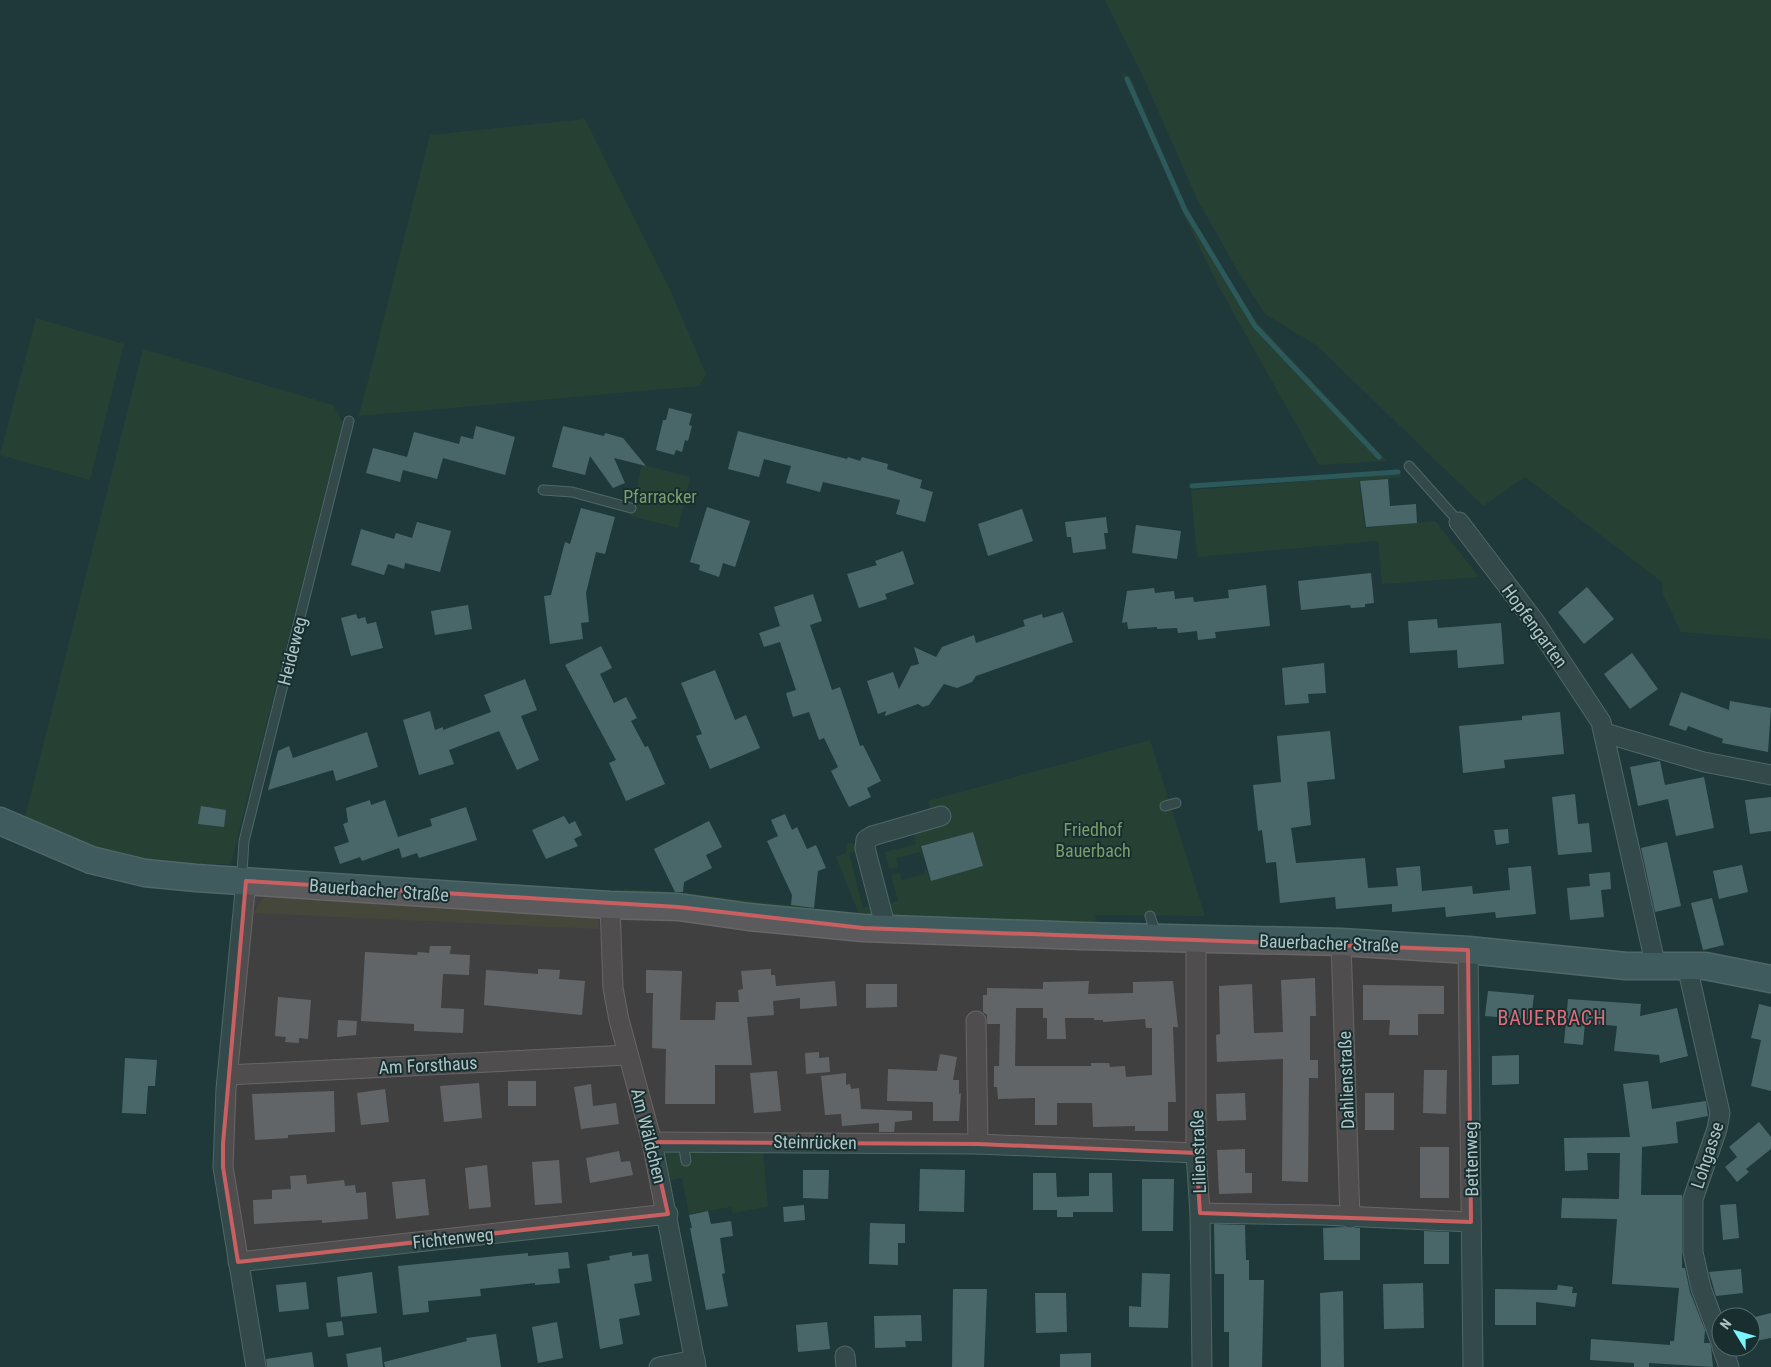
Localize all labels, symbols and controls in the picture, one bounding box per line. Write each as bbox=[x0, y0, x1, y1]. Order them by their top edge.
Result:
park label: Pfarracker bbox=[623, 486, 697, 507]
street label: Hopfengarten bbox=[1498, 580, 1572, 672]
street label: Heideweg bbox=[273, 614, 311, 688]
park label: Friedhof Bauerbach bbox=[1055, 819, 1131, 861]
street label: Bauerbacher Straße bbox=[308, 875, 450, 905]
street label: Bauerbacher Straße bbox=[1259, 930, 1399, 956]
district label: BAUERBACH bbox=[1497, 1006, 1607, 1030]
street label: Dahlienstraße bbox=[1334, 1031, 1358, 1129]
street label: Am Forsthaus bbox=[378, 1052, 478, 1078]
street label: Am Wäldchen bbox=[627, 1086, 671, 1186]
street label: Lilienstraße bbox=[1186, 1110, 1210, 1194]
street label: Lohgasse bbox=[1686, 1119, 1728, 1191]
street label: Bettenweg bbox=[1460, 1121, 1482, 1197]
street label: Steinrücken bbox=[773, 1131, 857, 1153]
street label: Fichtenweg bbox=[411, 1223, 495, 1253]
north arrow bbox=[1711, 1307, 1761, 1357]
text: N bbox=[1717, 1316, 1735, 1332]

